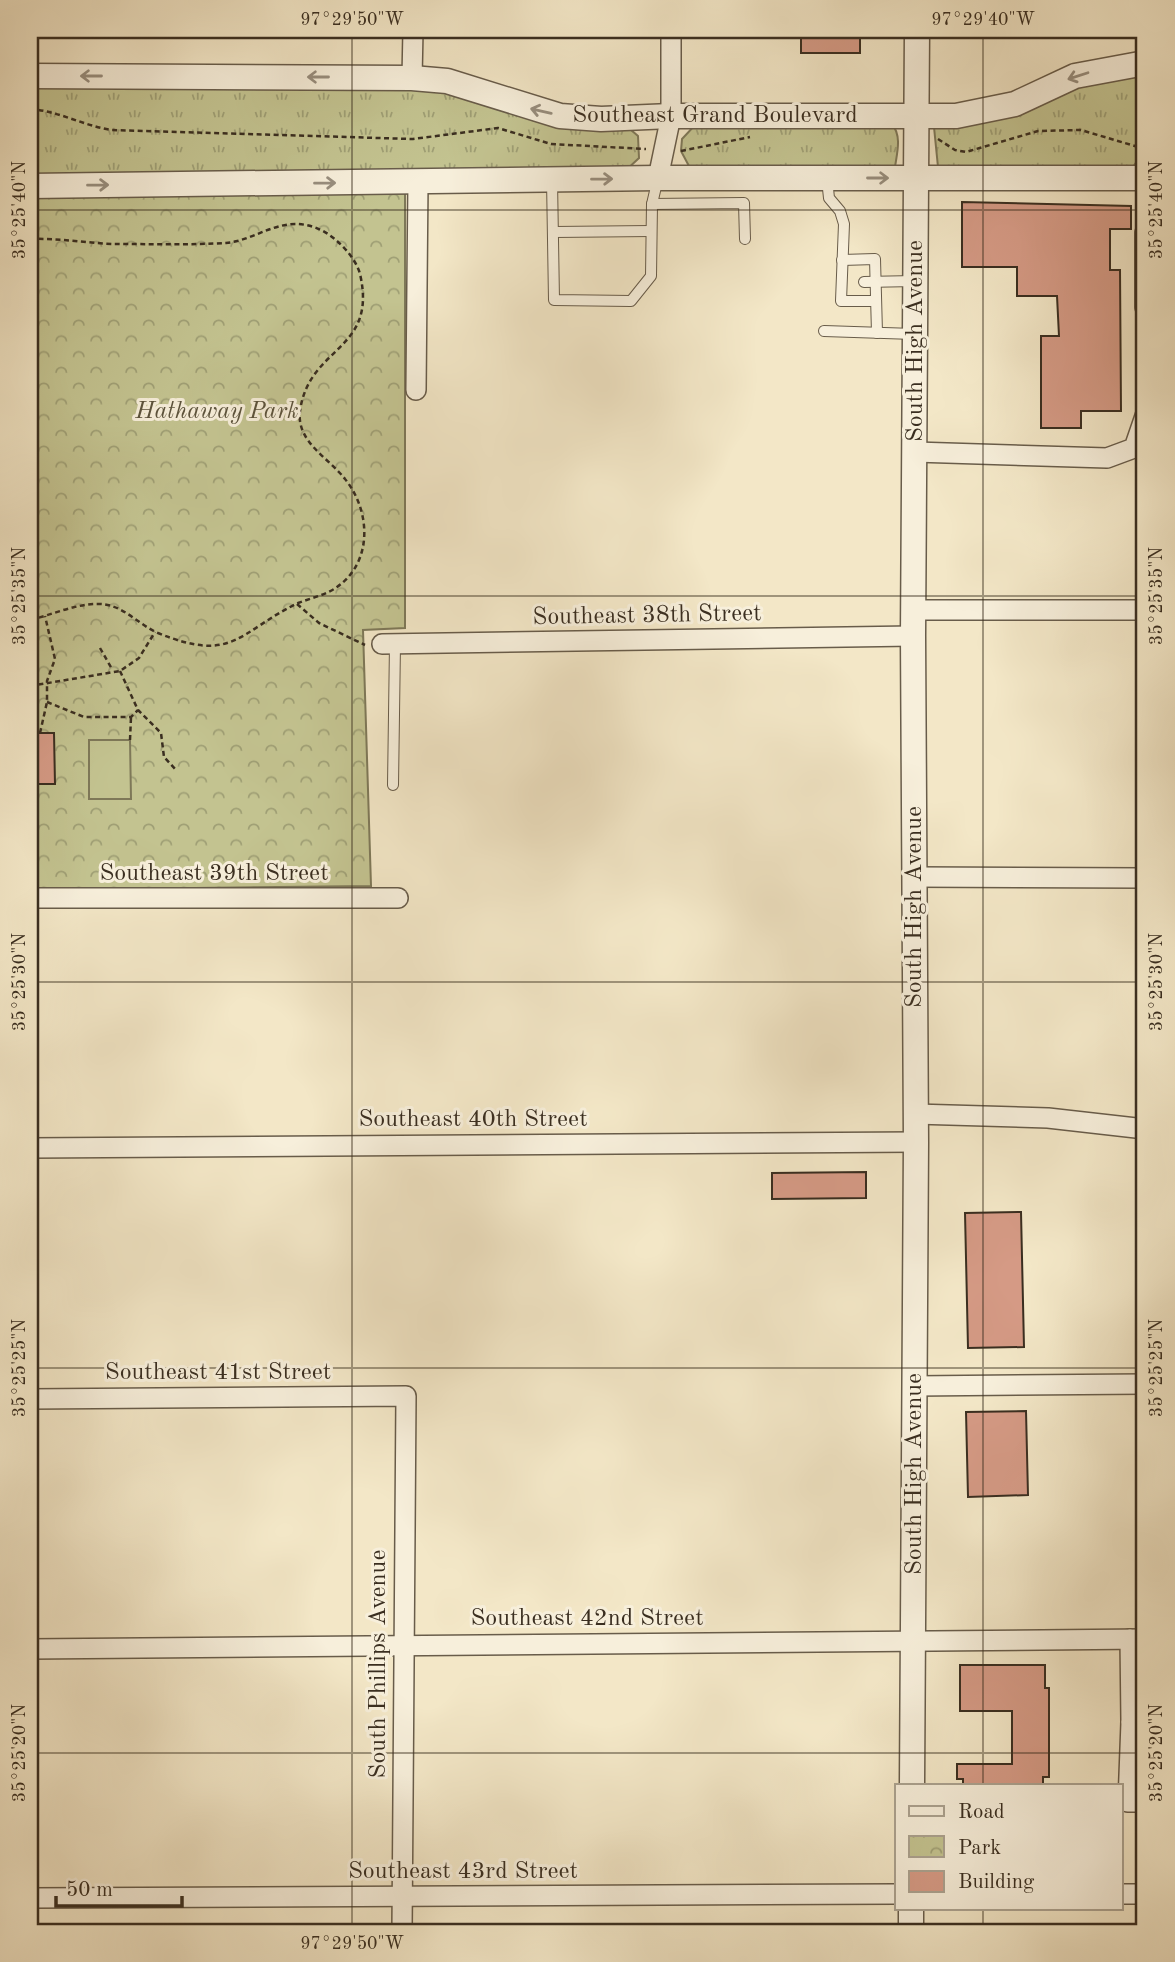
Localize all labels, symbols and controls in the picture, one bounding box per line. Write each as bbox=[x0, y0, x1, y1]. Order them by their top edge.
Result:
text: 97°29'50"W bbox=[300, 11, 404, 29]
text: 97°29'40"W bbox=[931, 11, 1035, 29]
one-way arrow bbox=[80, 69, 103, 83]
one-way arrow bbox=[307, 70, 330, 84]
one-way arrow bbox=[1068, 70, 1090, 83]
one-way arrow bbox=[530, 104, 553, 117]
street label: Southeast Grand Boulevard bbox=[572, 104, 858, 128]
text: 35°25'40"N bbox=[11, 161, 29, 259]
text: 35°25'40"N bbox=[1148, 161, 1166, 259]
one-way arrow bbox=[867, 171, 890, 185]
one-way arrow bbox=[590, 172, 613, 186]
one-way arrow bbox=[314, 176, 337, 190]
one-way arrow bbox=[86, 178, 109, 192]
street label: South High Avenue bbox=[904, 240, 928, 442]
park label: Hathaway Park bbox=[134, 400, 299, 424]
text: 35°25'35"N bbox=[11, 547, 29, 645]
text: 35°25'35"N bbox=[1148, 547, 1166, 645]
street label: Southeast 38th Street bbox=[532, 602, 762, 630]
street label: South High Avenue bbox=[903, 806, 927, 1008]
street label: Southeast 39th Street bbox=[99, 862, 329, 886]
text: 35°25'30"N bbox=[11, 933, 29, 1031]
text: 35°25'30"N bbox=[1148, 933, 1166, 1031]
street label: Southeast 40th Street bbox=[358, 1108, 588, 1132]
text: 35°25'25"N bbox=[11, 1319, 29, 1417]
text: 35°25'25"N bbox=[1148, 1319, 1166, 1417]
street label: Southeast 41st Street bbox=[105, 1361, 331, 1385]
street label: South High Avenue bbox=[903, 1373, 927, 1575]
street label: South Phillips Avenue bbox=[367, 1550, 391, 1778]
street label: Southeast 42nd Street bbox=[470, 1607, 704, 1631]
text: 35°25'20"N bbox=[11, 1704, 29, 1802]
text: 35°25'20"N bbox=[1148, 1704, 1166, 1802]
legend bbox=[895, 1784, 1122, 1910]
text: Road bbox=[958, 1802, 1005, 1823]
text: Park bbox=[958, 1838, 1001, 1859]
street label: Southeast 43rd Street bbox=[348, 1860, 578, 1884]
scale bar bbox=[56, 1864, 182, 1908]
text: Building bbox=[958, 1872, 1035, 1893]
text: 50 m bbox=[66, 1880, 113, 1901]
text: 97°29'50"W bbox=[300, 1935, 404, 1953]

